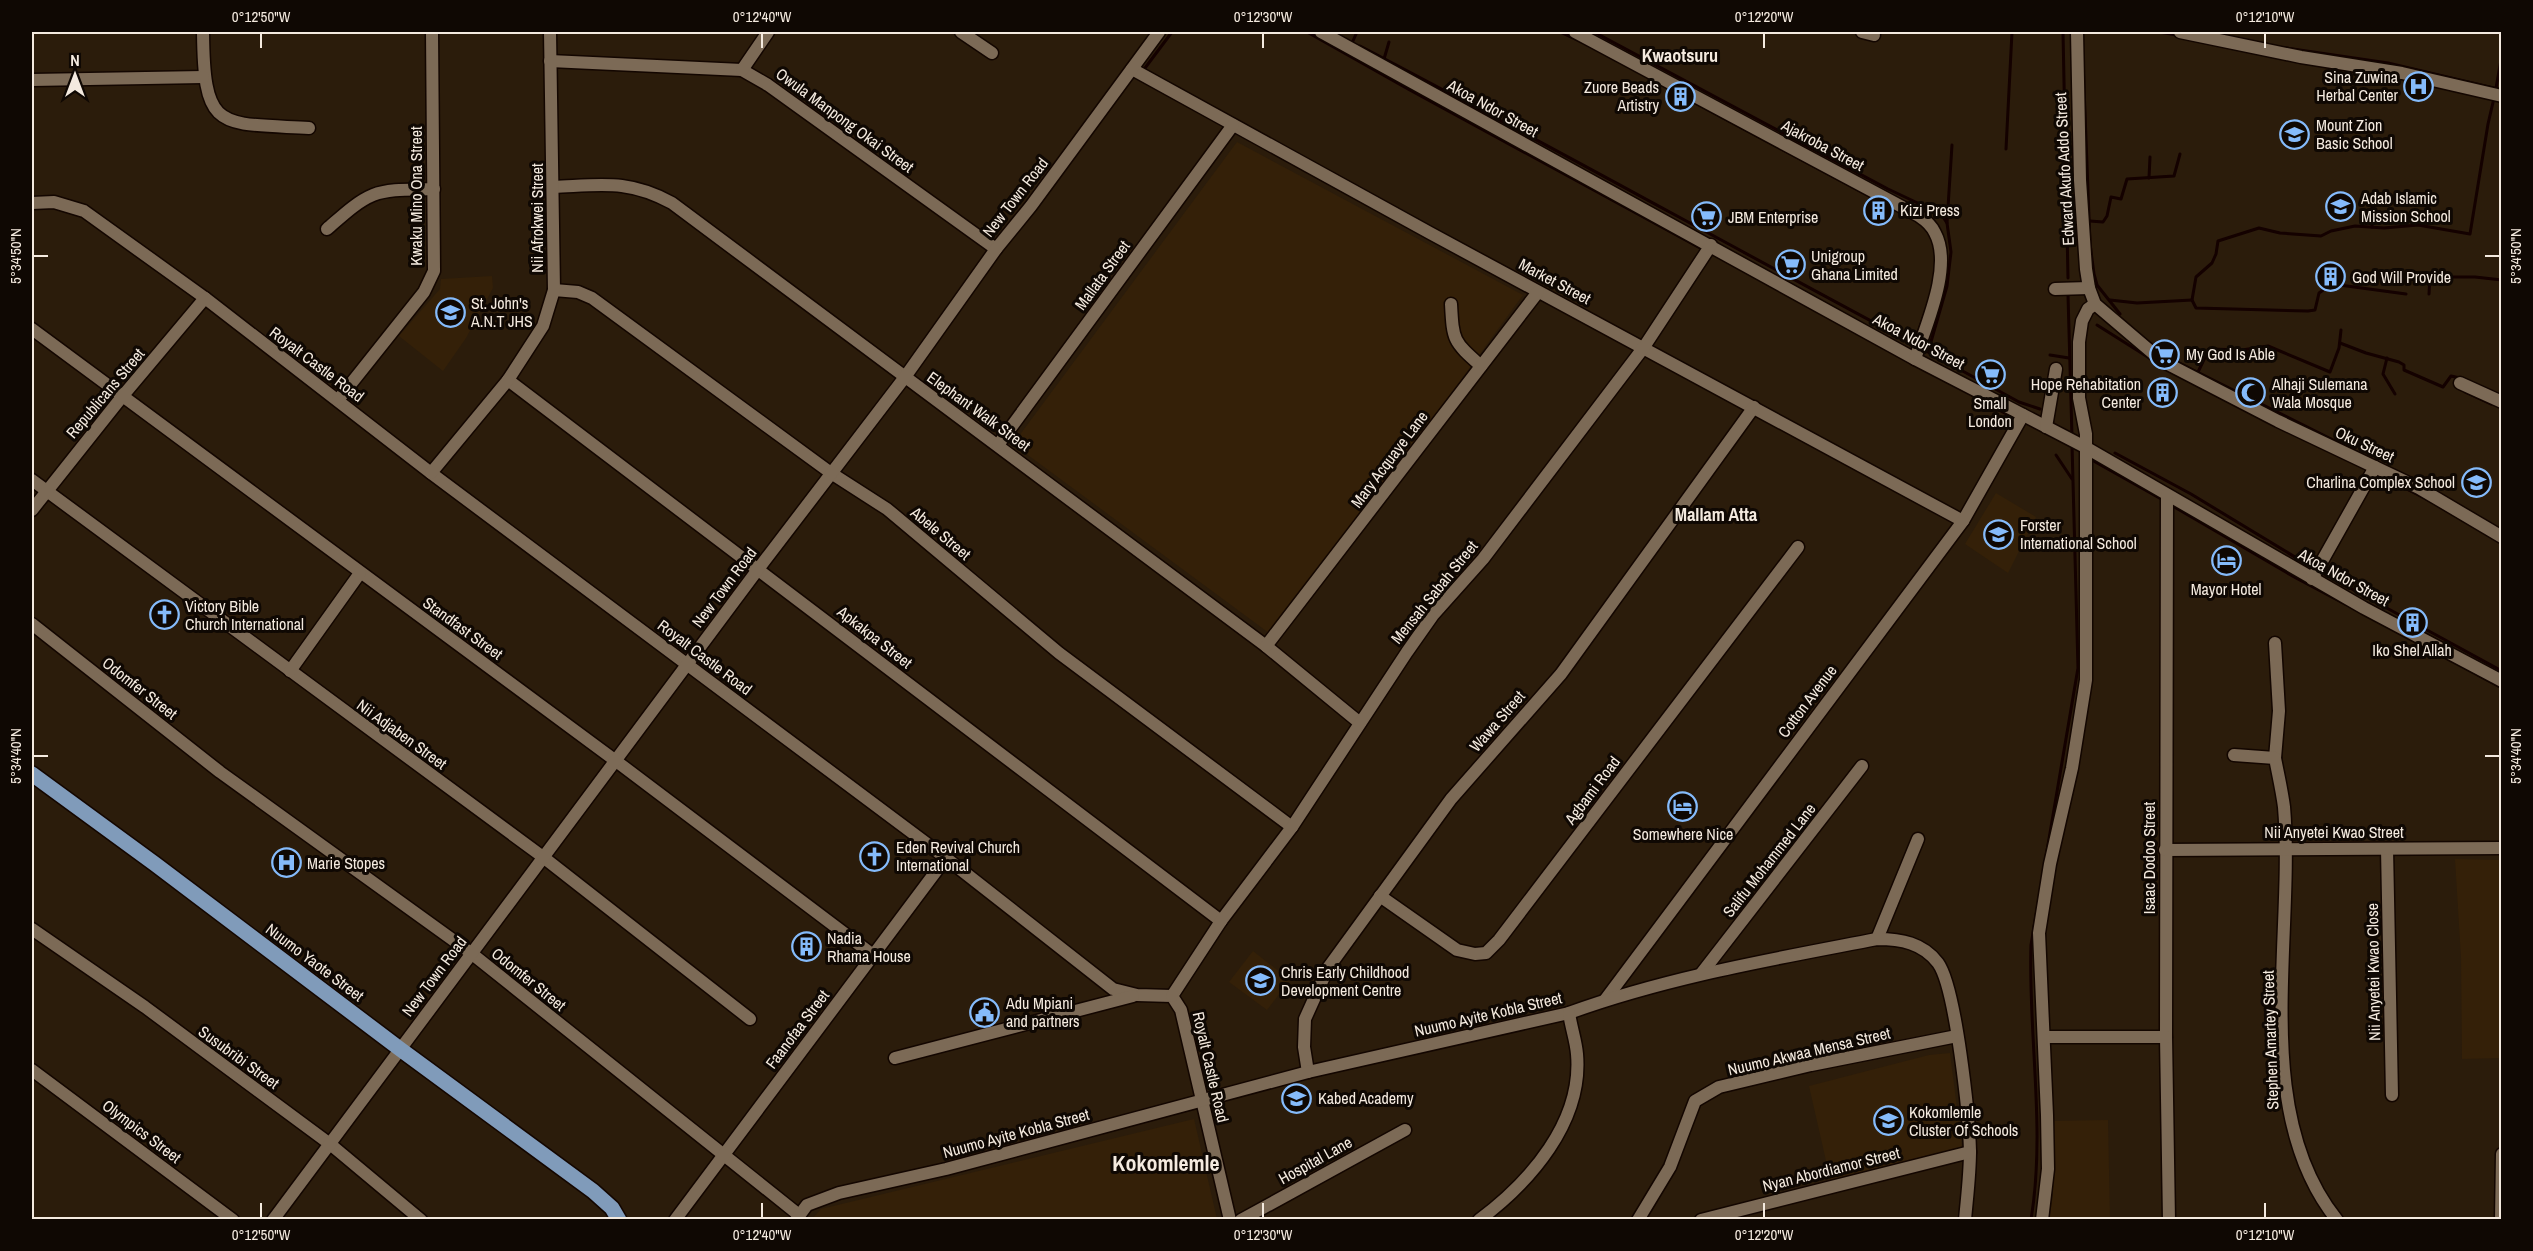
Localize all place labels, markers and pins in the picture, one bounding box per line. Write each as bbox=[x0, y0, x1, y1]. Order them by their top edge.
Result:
place label: Sina Zuwina Herbal Center bbox=[2316, 66, 2399, 106]
hospital icon: Sina Zuwina Herbal Center bbox=[2403, 70, 2435, 102]
place label: Zuore Beads Artistry bbox=[1584, 76, 1659, 116]
building icon: Zuore Beads Artistry bbox=[1664, 80, 1696, 112]
place label: Mount Zion Basic School bbox=[2316, 114, 2393, 154]
school or university icon: Mount Zion Basic School bbox=[2279, 118, 2311, 150]
place label: Adab Islamic Mission School bbox=[2360, 187, 2451, 227]
school or university icon: Adab Islamic Mission School bbox=[2324, 191, 2356, 223]
building icon: Kizi Press bbox=[1863, 194, 1895, 226]
place label: Kizi Press bbox=[1900, 199, 1960, 221]
supermarket icon: JBM Enterprise bbox=[1691, 201, 1723, 233]
place label: JBM Enterprise bbox=[1728, 206, 1818, 228]
place label: Unigroup Ghana Limited bbox=[1811, 245, 1898, 285]
supermarket icon: Unigroup Ghana Limited bbox=[1774, 249, 1806, 281]
building icon: God Will Provide bbox=[2315, 261, 2347, 293]
place label: God Will Provide bbox=[2352, 266, 2451, 288]
place label: St. John's A.N.T JHS bbox=[470, 292, 533, 332]
school or university icon: St. John's A.N.T JHS bbox=[434, 296, 466, 328]
supermarket icon: My God Is Able bbox=[2149, 338, 2181, 370]
place label: My God Is Able bbox=[2186, 343, 2275, 365]
supermarket icon: Small London bbox=[1974, 359, 2006, 391]
place label: Hope Rehabitation Center bbox=[2031, 373, 2142, 413]
place label: Alhaji Sulemana Wala Mosque bbox=[2271, 373, 2368, 413]
building icon: Hope Rehabitation Center bbox=[2146, 377, 2178, 409]
mosque icon: Alhaji Sulemana Wala Mosque bbox=[2235, 377, 2267, 409]
place label: Small London bbox=[1968, 392, 2012, 432]
school or university icon: Charlina Complex School bbox=[2460, 466, 2492, 498]
place label: Charlina Complex School bbox=[2306, 471, 2455, 493]
place label: Forster International School bbox=[2020, 514, 2137, 554]
school or university icon: Forster International School bbox=[1983, 518, 2015, 550]
hotel icon: Mayor Hotel bbox=[2210, 545, 2242, 577]
place label: Mayor Hotel bbox=[2191, 578, 2261, 600]
place label: Victory Bible Church International bbox=[185, 595, 304, 635]
church icon: Victory Bible Church International bbox=[148, 599, 180, 631]
building icon: Iko Shel Allah bbox=[2396, 606, 2428, 638]
place label: Iko Shel Allah bbox=[2372, 639, 2452, 661]
hotel icon: Somewhere Nice bbox=[1667, 790, 1699, 822]
place label: Somewhere Nice bbox=[1633, 823, 1733, 845]
place label: Eden Revival Church International bbox=[896, 836, 1020, 876]
church icon: Eden Revival Church International bbox=[859, 840, 891, 872]
hospital icon: Marie Stopes bbox=[270, 847, 302, 879]
place label: Marie Stopes bbox=[307, 852, 385, 874]
place label: Nadia Rhama House bbox=[827, 927, 911, 967]
building icon: Nadia Rhama House bbox=[790, 931, 822, 963]
place label: Chris Early Childhood Development Centre bbox=[1281, 961, 1409, 1001]
school or university icon: Chris Early Childhood Development Centre bbox=[1244, 965, 1276, 997]
place label: Adu Mpiani and partners bbox=[1005, 992, 1080, 1032]
public building icon: Adu Mpiani and partners bbox=[969, 996, 1001, 1028]
school or university icon: Kabed Academy bbox=[1281, 1082, 1313, 1114]
place label: Kabed Academy bbox=[1318, 1087, 1414, 1109]
place label: Kokomlemle Cluster Of Schools bbox=[1909, 1101, 2018, 1141]
school or university icon: Kokomlemle Cluster Of Schools bbox=[1872, 1105, 1904, 1137]

